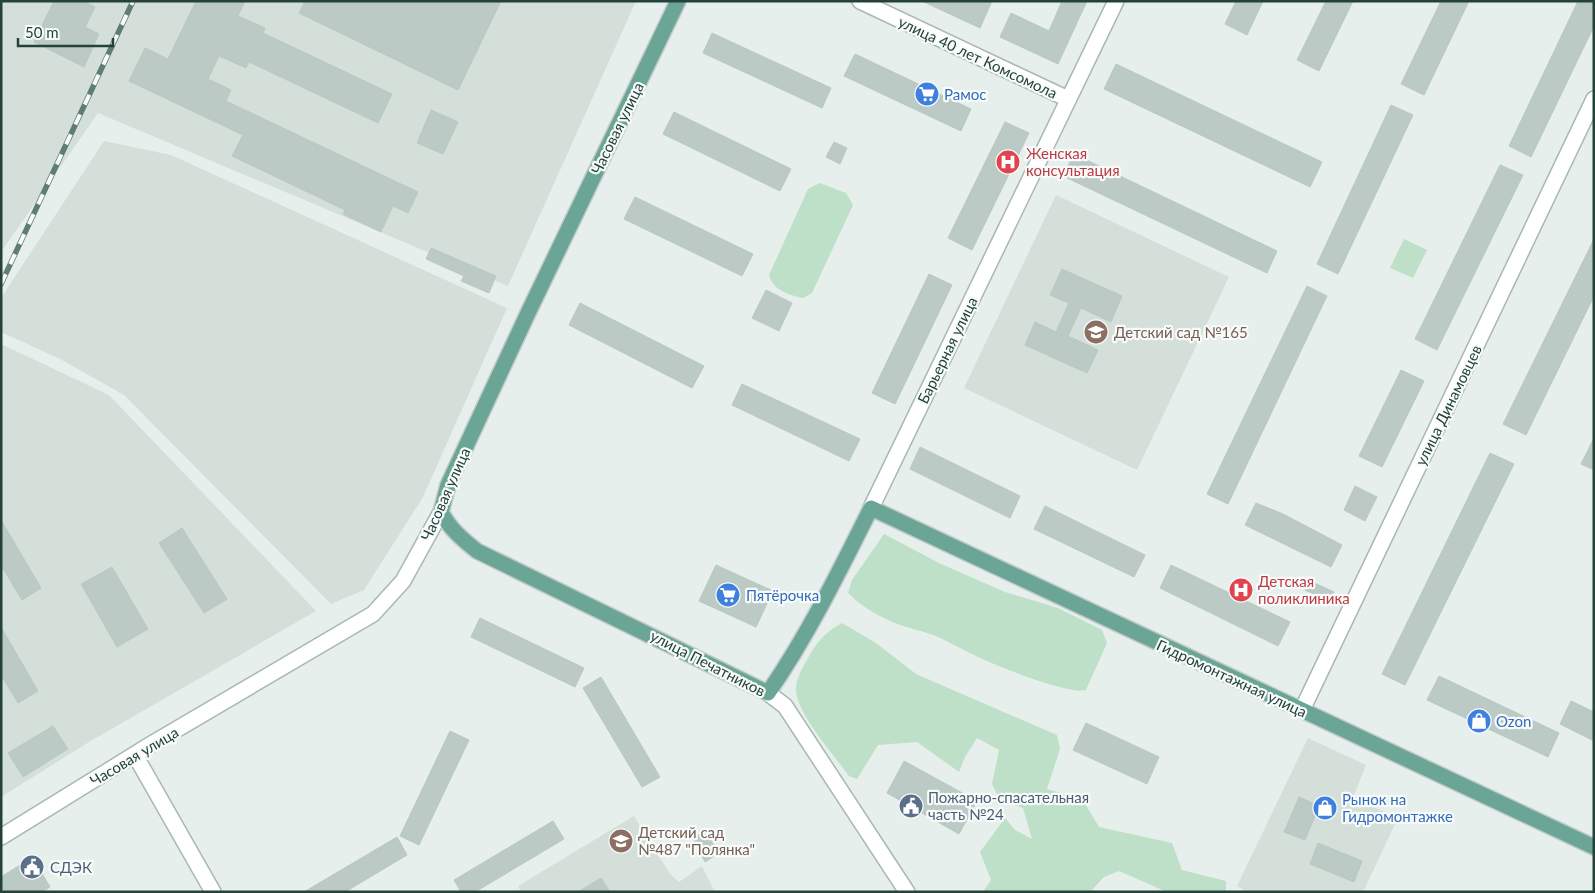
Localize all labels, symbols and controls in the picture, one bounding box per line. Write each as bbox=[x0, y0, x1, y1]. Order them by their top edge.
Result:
street label: улица 40 лет Комсомола bbox=[896, 12, 1060, 102]
scale bar bbox=[18, 15, 112, 47]
text: 50 m bbox=[25, 23, 59, 41]
street label: Часовая улица bbox=[587, 79, 647, 177]
supermarket icon: Рамос bbox=[914, 81, 940, 107]
place label: Рамос bbox=[944, 85, 986, 103]
place label: Женская консультация bbox=[1026, 144, 1120, 179]
hospital icon: Женская консультация bbox=[995, 149, 1021, 175]
street label: Барьерная улица bbox=[913, 294, 981, 406]
school or university icon: Детский сад №165 bbox=[1083, 319, 1109, 345]
place label: Детский сад №165 bbox=[1114, 323, 1248, 341]
street label: улица Динамовцев bbox=[1411, 342, 1485, 468]
street label: Часовая улица bbox=[416, 445, 474, 543]
place label: Детская поликлиника bbox=[1258, 572, 1350, 607]
hospital icon: Детская поликлиника bbox=[1228, 577, 1254, 603]
supermarket icon: Пятёрочка bbox=[715, 582, 741, 608]
place label: Пятёрочка bbox=[746, 586, 819, 604]
street label: улица Печатников bbox=[648, 626, 768, 700]
street label: Гидромонтажная улица bbox=[1154, 635, 1310, 721]
shop icon: Ozon bbox=[1466, 708, 1492, 734]
place label: Ozon bbox=[1496, 712, 1531, 730]
street label: Часовая улица bbox=[87, 723, 181, 789]
place label: Пожарно-спасательная часть №24 bbox=[928, 788, 1089, 823]
place label: Рынок на Гидромонтажке bbox=[1342, 790, 1453, 825]
public building icon: Пожарно-спасательная часть №24 bbox=[898, 793, 924, 819]
shop icon: Рынок на Гидромонтажке bbox=[1312, 795, 1338, 821]
place label: Детский сад №487 "Полянка" bbox=[638, 823, 755, 858]
school or university icon: Детский сад №487 "Полянка" bbox=[608, 828, 634, 854]
public building icon: СДЭК bbox=[19, 854, 45, 880]
place label: СДЭК bbox=[50, 858, 92, 876]

